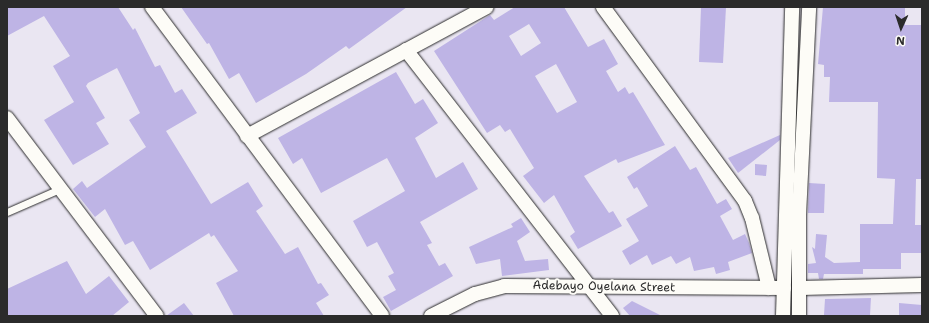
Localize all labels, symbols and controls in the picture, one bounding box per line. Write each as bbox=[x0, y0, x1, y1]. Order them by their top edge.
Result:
north arrow bbox=[881, 8, 921, 48]
text: N bbox=[896, 33, 905, 48]
street label: Adebayo Oyelana Street bbox=[533, 279, 675, 295]

